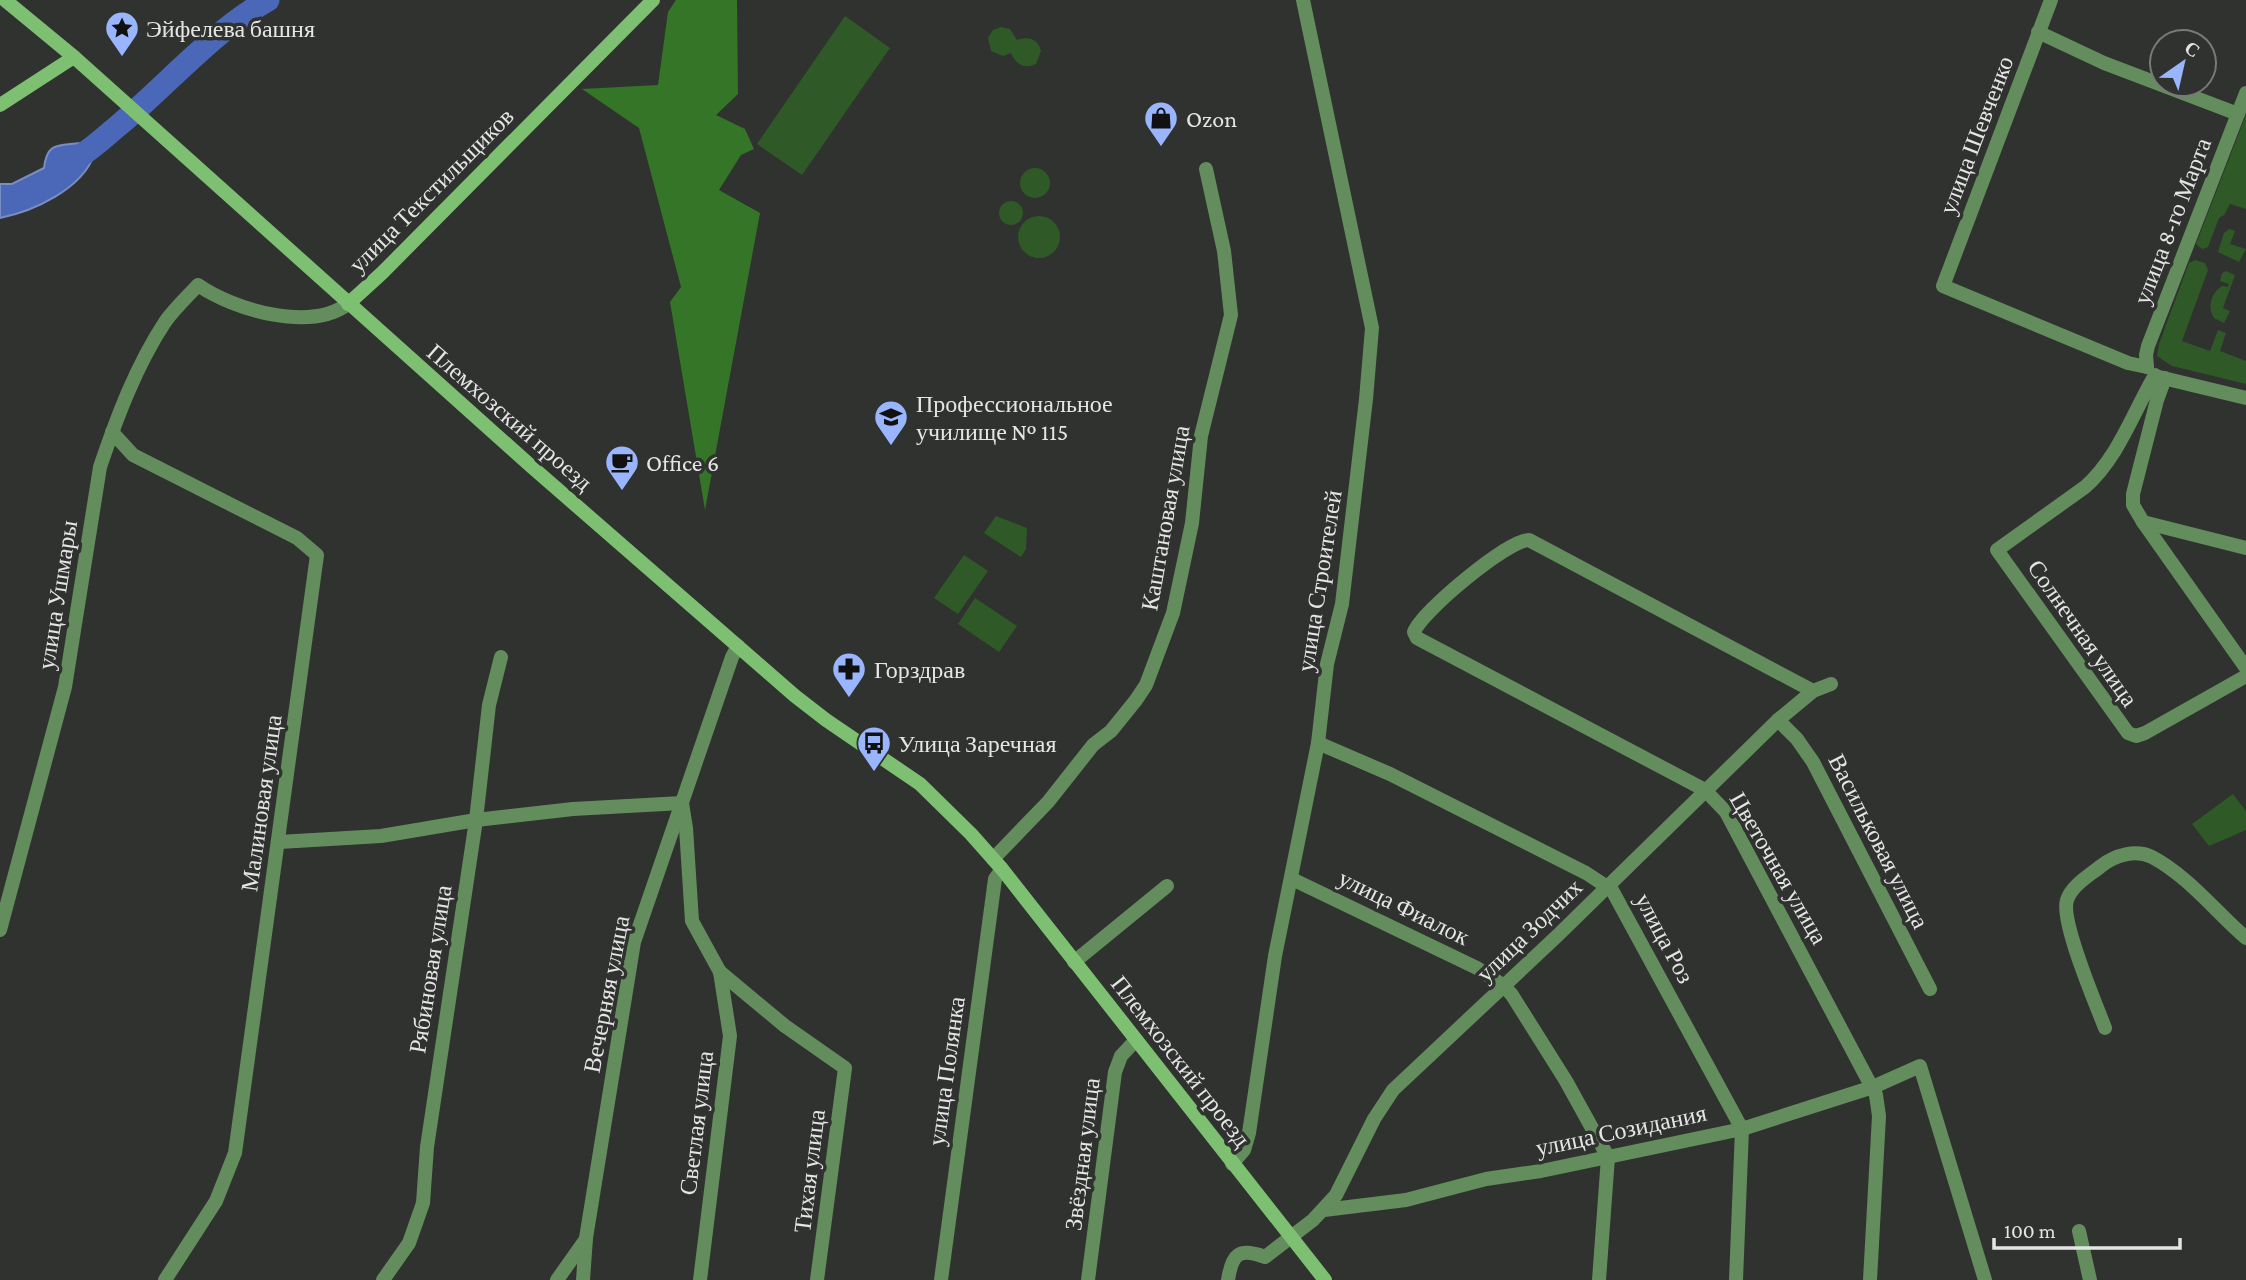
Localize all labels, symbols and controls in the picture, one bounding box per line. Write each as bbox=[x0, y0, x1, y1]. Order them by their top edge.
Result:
place icon: Эйфелева башня bbox=[103, 9, 141, 58]
place label: Эйфелева башня bbox=[146, 15, 315, 42]
north arrow bbox=[2148, 28, 2218, 98]
text: С bbox=[2181, 37, 2204, 62]
street label: улица Шевченко bbox=[1933, 52, 2019, 218]
shop icon: Ozon bbox=[1142, 99, 1180, 148]
street label: улица Текстильщиков bbox=[343, 102, 519, 278]
place label: Ozon bbox=[1186, 105, 1237, 132]
street label: улица 8-го Марта bbox=[2128, 134, 2216, 308]
street label: Племхозский проезд bbox=[422, 338, 598, 496]
place label: Профессиональное училище № 115 bbox=[916, 390, 1113, 445]
school or university icon: Профессиональное училище № 115 bbox=[872, 398, 910, 447]
street label: Каштановая улица bbox=[1135, 423, 1195, 613]
cafe icon: Office 6 bbox=[603, 443, 641, 492]
place label: Office 6 bbox=[646, 449, 719, 476]
street label: улица Строителей bbox=[1291, 488, 1347, 674]
street label: улица Ушмары bbox=[32, 518, 82, 672]
street label: Солнечная улица bbox=[2022, 554, 2144, 712]
pharmacy icon: Горздрав bbox=[830, 650, 868, 699]
place label: Горздрав bbox=[874, 656, 965, 683]
street label: Малиновая улица bbox=[235, 712, 287, 893]
bus stop icon: Улица Заречная bbox=[855, 724, 893, 773]
place label: Улица Заречная bbox=[898, 730, 1056, 757]
street label: Васильковая улица bbox=[1823, 749, 1935, 933]
street label: Цветочная улица bbox=[1725, 787, 1834, 949]
street label: улица Фиалок bbox=[1334, 864, 1474, 950]
street label: улица Зодчих bbox=[1471, 873, 1587, 987]
street label: Рябиновая улица bbox=[403, 883, 457, 1055]
street label: улица Роз bbox=[1630, 888, 1700, 988]
street label: Вечерняя улица bbox=[578, 913, 635, 1075]
street label: Племхозский проезд bbox=[1106, 970, 1256, 1152]
street label: улица Полянка bbox=[922, 994, 970, 1147]
street label: Светлая улица bbox=[674, 1049, 718, 1197]
street label: Звёздная улица bbox=[1059, 1076, 1105, 1232]
street label: улица Созидания bbox=[1533, 1099, 1709, 1161]
street label: Тихая улица bbox=[788, 1107, 830, 1234]
scale bar bbox=[1994, 1206, 2180, 1250]
text: 100 m bbox=[2004, 1219, 2056, 1243]

